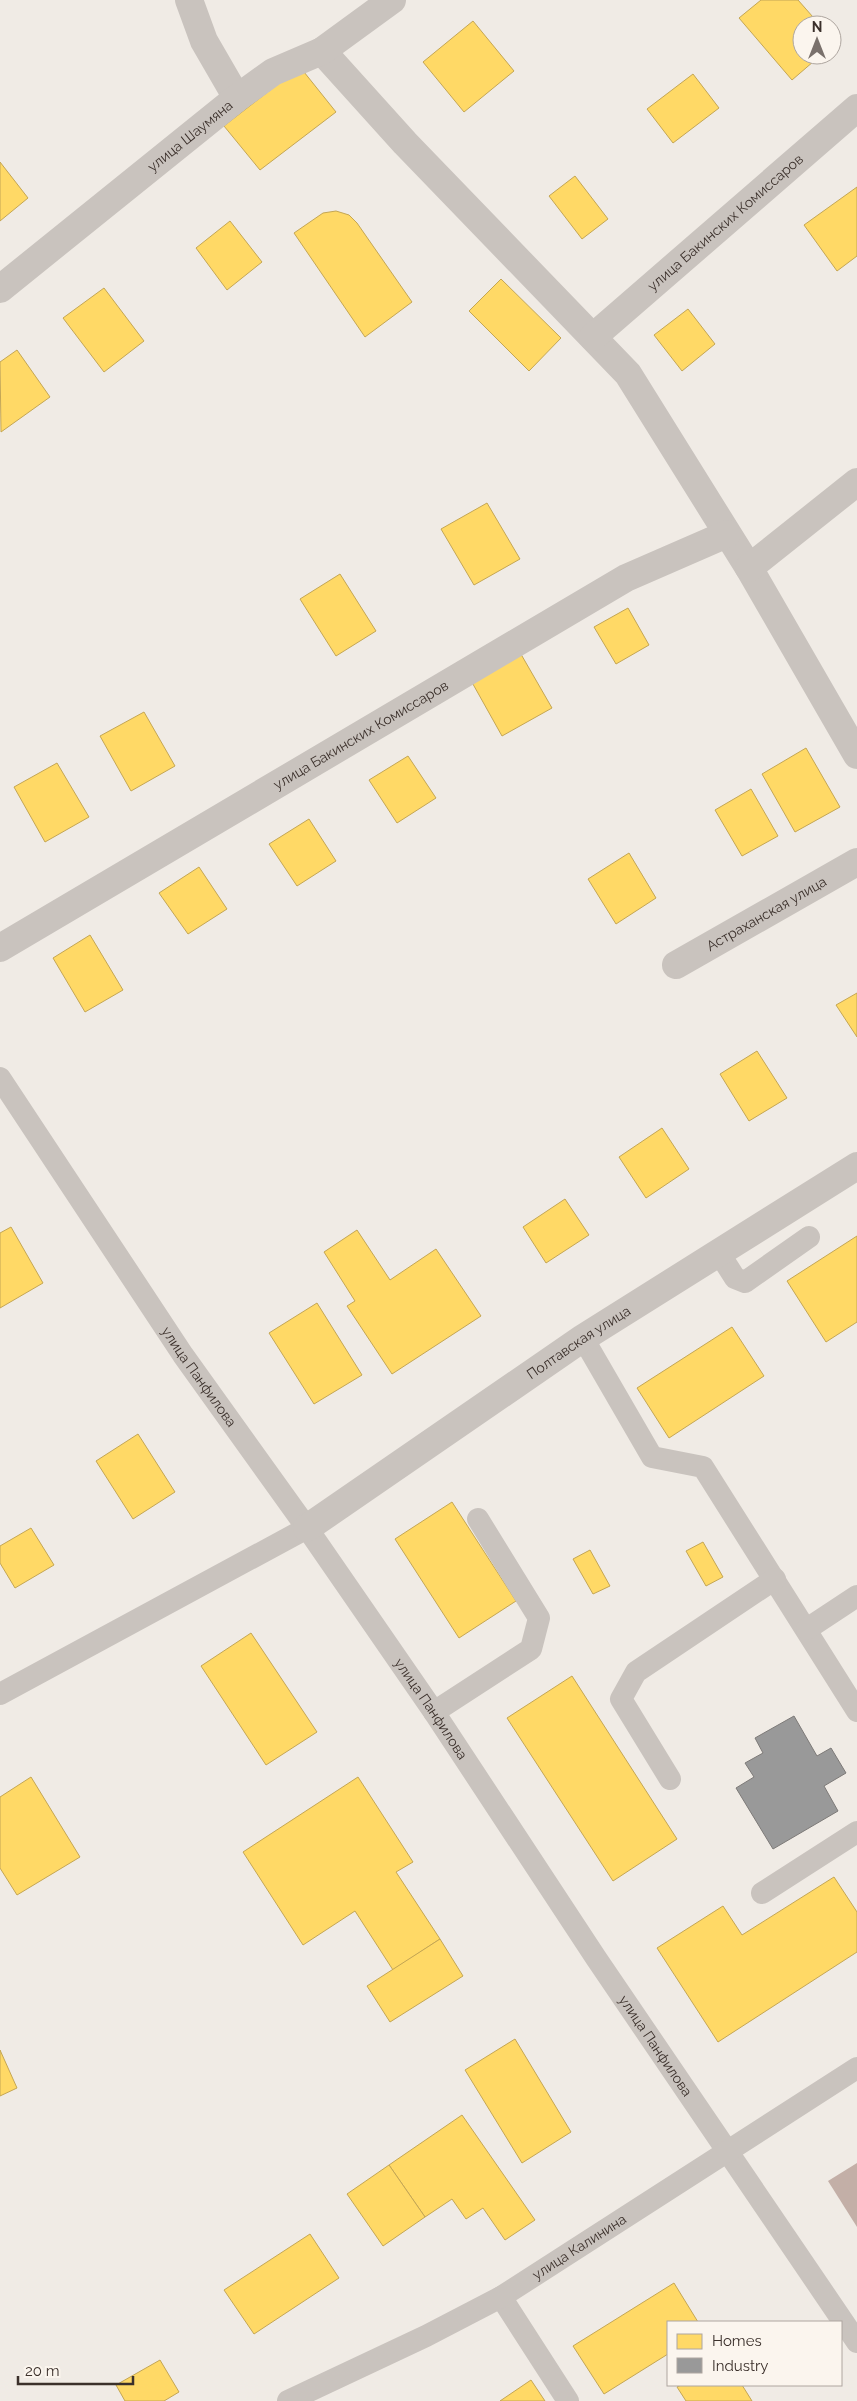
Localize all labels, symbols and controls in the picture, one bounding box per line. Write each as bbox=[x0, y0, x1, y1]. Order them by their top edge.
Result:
north arrow bbox=[792, 15, 842, 65]
text: N bbox=[812, 19, 822, 35]
street label: улица Шаумяна bbox=[144, 97, 236, 175]
street label: улица Бакинских Комиссаров bbox=[644, 151, 806, 294]
street label: улица Бакинских Комиссаров bbox=[271, 677, 451, 793]
street label: Астраханская улица bbox=[704, 873, 829, 954]
street label: Полтавская улица bbox=[524, 1302, 633, 1382]
street label: улица Панфилова bbox=[159, 1324, 240, 1430]
street label: улица Панфилова bbox=[391, 1655, 471, 1762]
street label: улица Панфилова bbox=[616, 1992, 696, 2099]
street label: улица Калинина bbox=[529, 2211, 629, 2283]
legend bbox=[667, 2321, 842, 2386]
text: Homes bbox=[712, 2332, 762, 2350]
scale bar bbox=[18, 2354, 132, 2386]
text: Industry bbox=[712, 2357, 768, 2375]
text: 20 m bbox=[25, 2362, 60, 2380]

